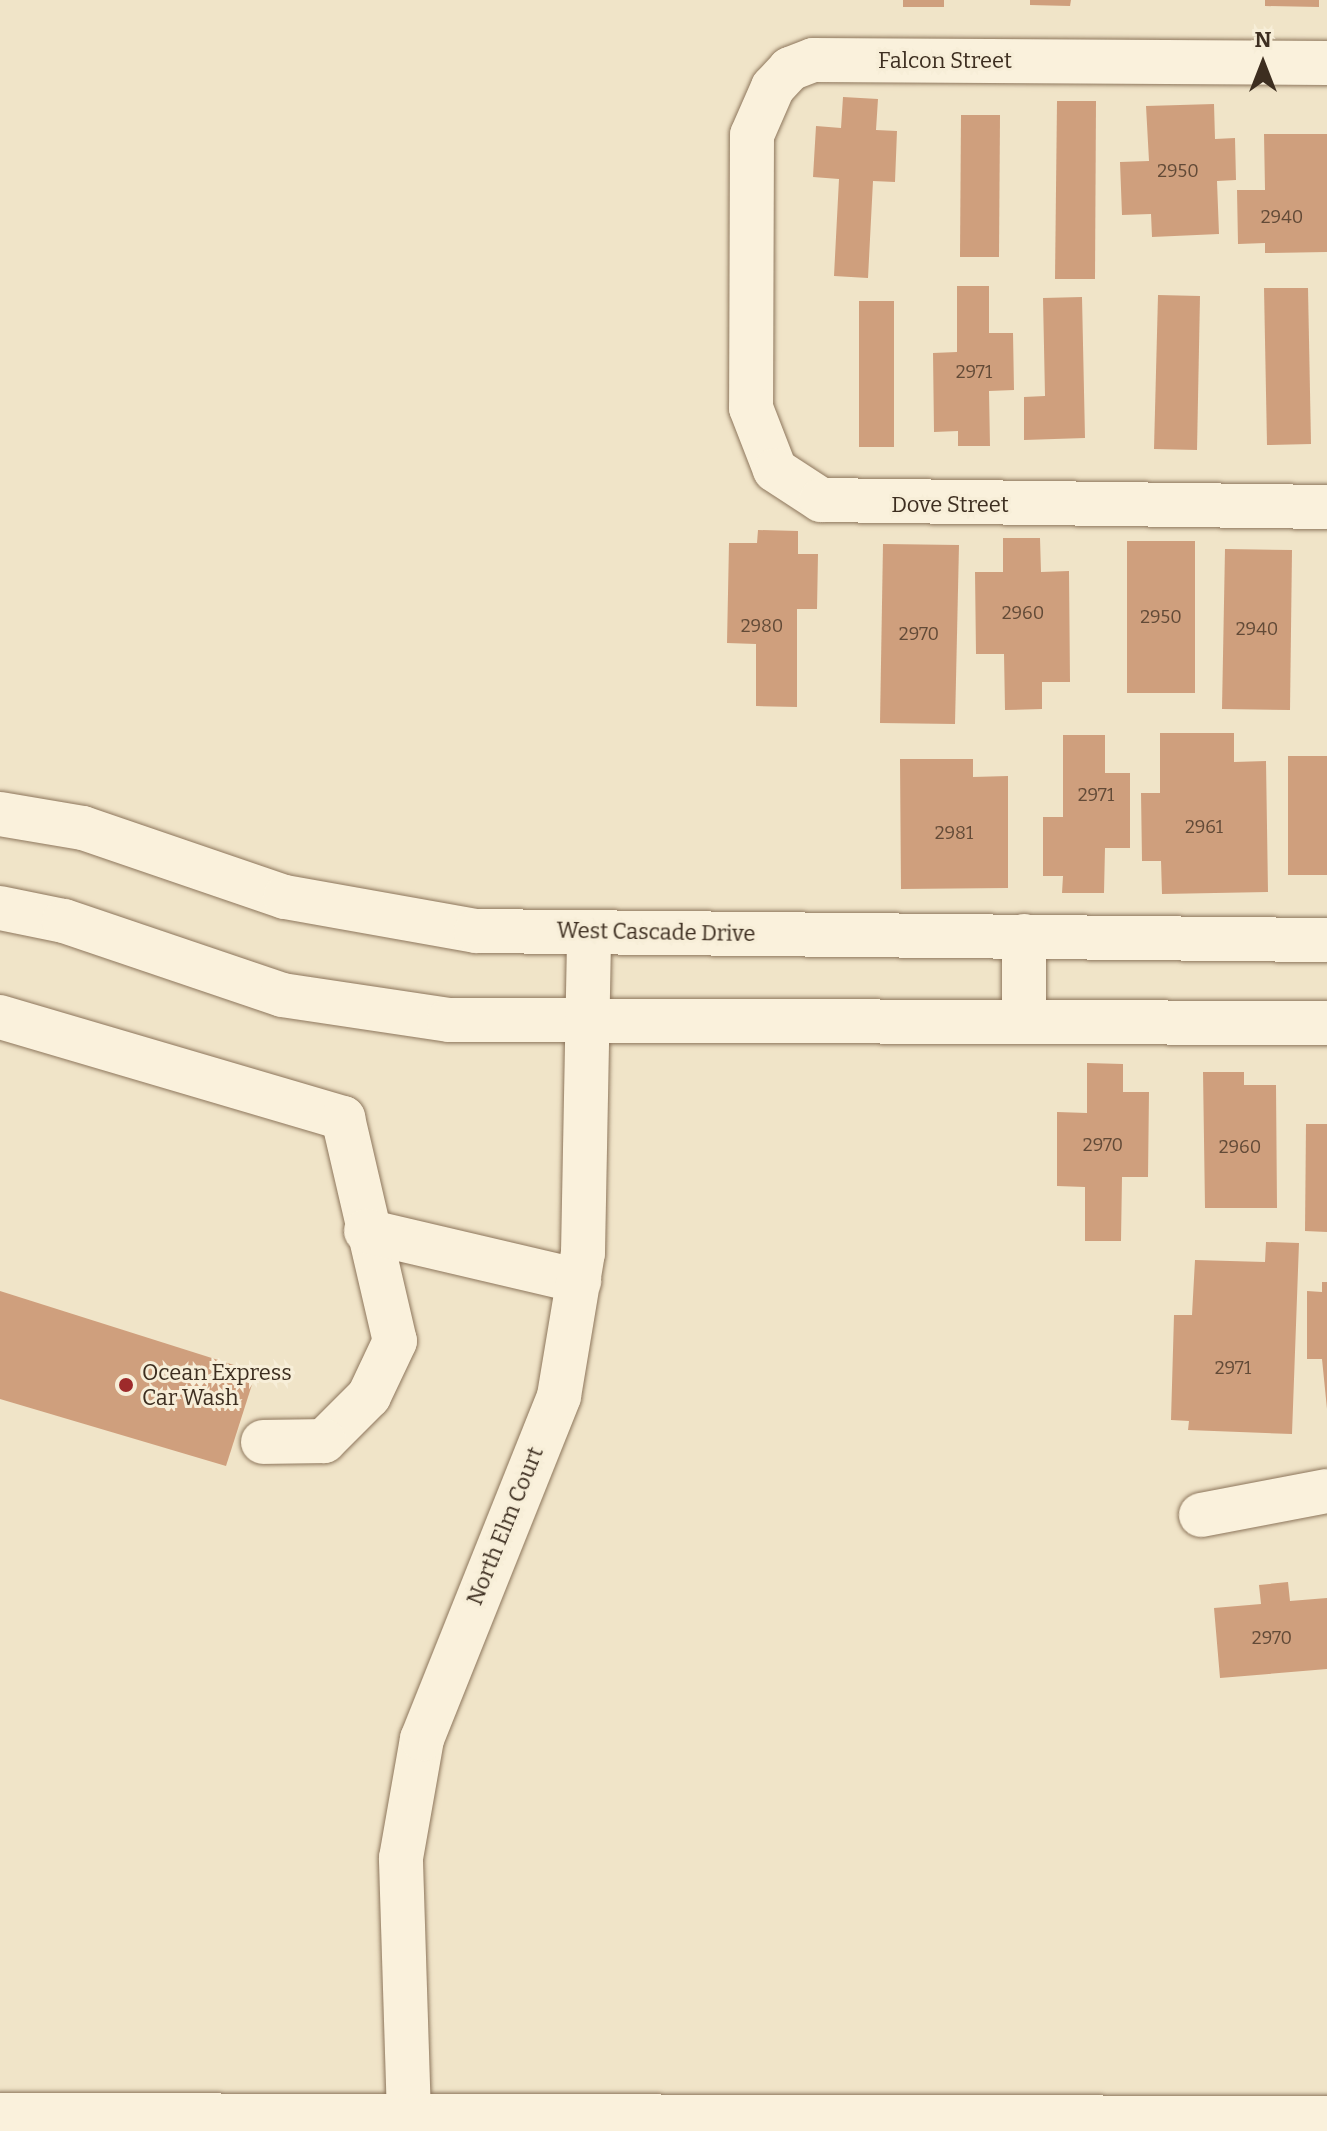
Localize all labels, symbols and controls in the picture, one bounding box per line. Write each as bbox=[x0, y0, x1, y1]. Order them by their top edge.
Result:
north arrow bbox=[1223, 24, 1303, 104]
text: N bbox=[1255, 26, 1271, 53]
street label: Falcon Street bbox=[878, 48, 1012, 74]
house number: 2950 bbox=[1157, 160, 1199, 182]
house number: 2940 bbox=[1261, 206, 1303, 228]
house number: 2971 bbox=[956, 361, 992, 383]
street label: Dove Street bbox=[891, 492, 1009, 518]
house number: 2960 bbox=[1002, 602, 1044, 624]
house number: 2950 bbox=[1140, 606, 1182, 628]
house number: 2980 bbox=[741, 615, 783, 637]
house number: 2940 bbox=[1236, 618, 1278, 640]
house number: 2970 bbox=[899, 623, 939, 645]
house number: 2971 bbox=[1078, 784, 1114, 806]
house number: 2961 bbox=[1185, 816, 1223, 838]
house number: 2981 bbox=[935, 822, 973, 844]
street label: West Cascade Drive bbox=[556, 917, 756, 947]
house number: 2970 bbox=[1083, 1134, 1123, 1156]
house number: 2960 bbox=[1219, 1136, 1261, 1158]
house number: 2971 bbox=[1215, 1357, 1251, 1379]
place label: Ocean Express Car Wash bbox=[142, 1359, 292, 1410]
marker: Ocean Express Car Wash bbox=[117, 1376, 135, 1394]
street label: North Elm Court bbox=[461, 1443, 549, 1609]
house number: 2970 bbox=[1252, 1627, 1292, 1649]

